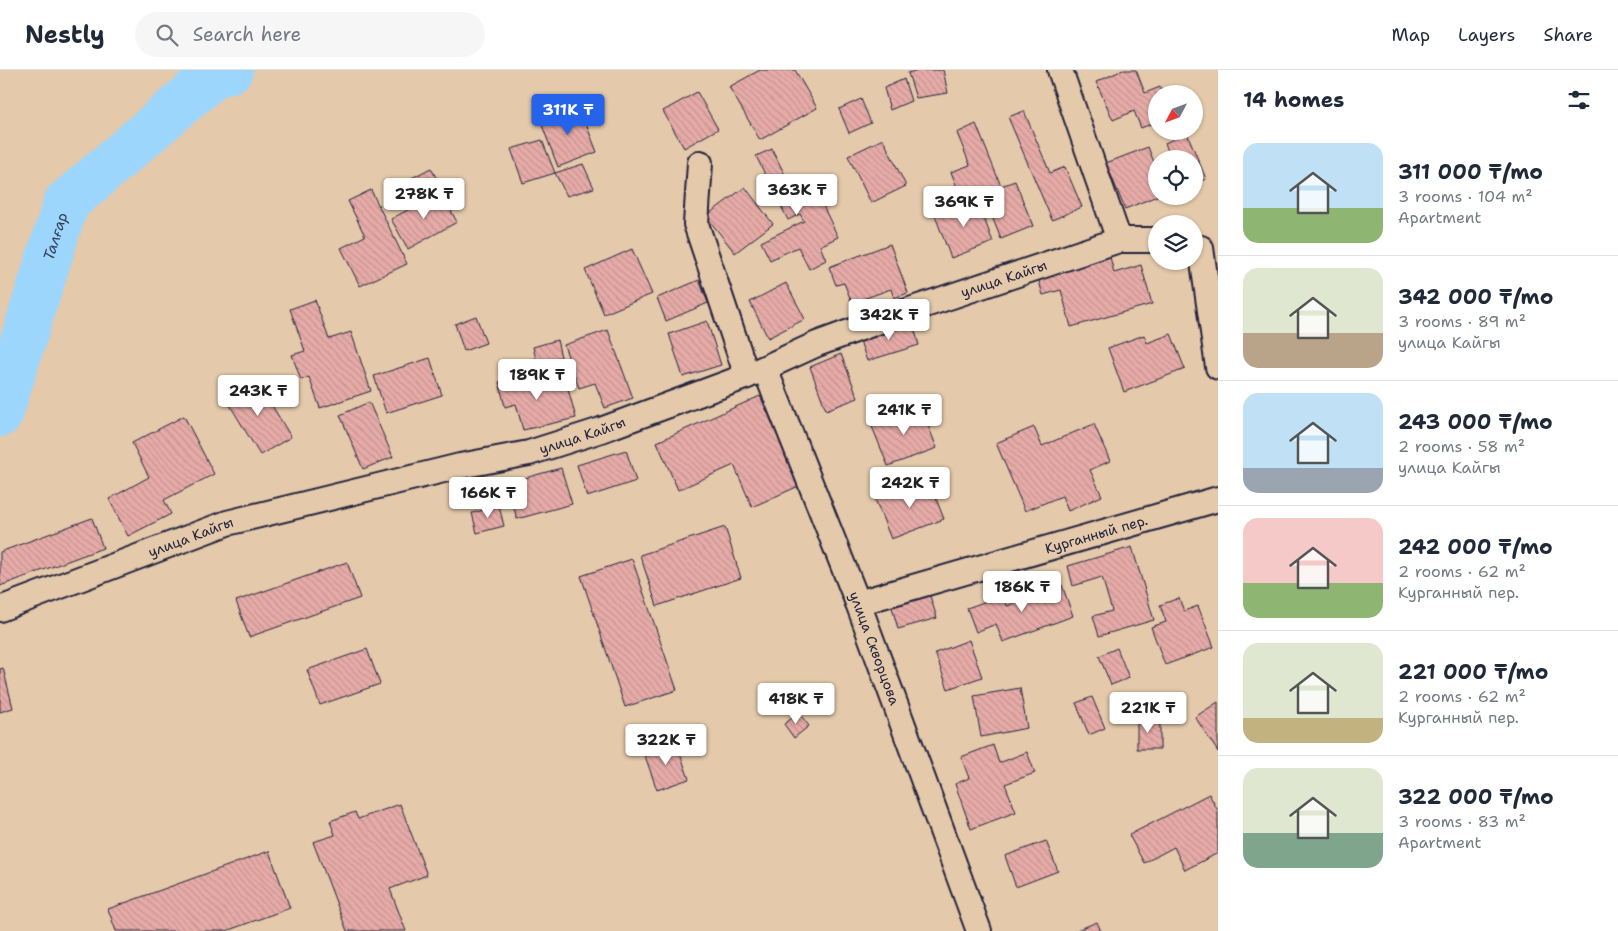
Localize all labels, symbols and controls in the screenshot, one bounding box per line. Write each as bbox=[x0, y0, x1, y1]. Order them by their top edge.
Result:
search box bbox=[135, 12, 485, 57]
text: Nestly bbox=[25, 19, 105, 51]
icon: search bbox=[153, 21, 181, 49]
text: Search here bbox=[193, 22, 301, 47]
text: Map bbox=[1392, 23, 1430, 47]
text: Layers bbox=[1458, 23, 1515, 47]
text: Share bbox=[1543, 23, 1593, 47]
north arrow bbox=[1148, 85, 1202, 140]
map controls bbox=[1148, 85, 1203, 270]
text: 14 homes bbox=[1243, 86, 1344, 114]
icon: filters bbox=[1565, 86, 1593, 114]
pin: 311K ₸ bbox=[527, 93, 609, 136]
text: 311K ₸ bbox=[543, 99, 594, 120]
button: locate bbox=[1148, 150, 1203, 205]
text: 311 000 ₸/mo bbox=[1398, 158, 1543, 186]
icon: home bbox=[1283, 163, 1343, 223]
pin: 363K ₸ bbox=[756, 174, 838, 216]
pin: 278K ₸ bbox=[383, 178, 465, 220]
text: 363K ₸ bbox=[767, 179, 827, 200]
text: 278K ₸ bbox=[394, 183, 454, 204]
pin: 369K ₸ bbox=[923, 186, 1005, 228]
text: 3 rooms · 104 m² bbox=[1398, 186, 1533, 207]
text: 369K ₸ bbox=[934, 191, 994, 212]
text: Apartment bbox=[1398, 207, 1481, 228]
water label: Талғар bbox=[39, 210, 72, 263]
button: layers bbox=[1148, 215, 1203, 270]
street label: улица Кайгы bbox=[958, 256, 1049, 301]
text: 342 000 ₸/mo bbox=[1398, 283, 1553, 311]
icon: home bbox=[1283, 288, 1343, 348]
pin: 342K ₸ bbox=[848, 298, 930, 341]
text: 342K ₸ bbox=[860, 304, 918, 325]
text: 3 rooms · 89 m² bbox=[1398, 311, 1526, 332]
text: улица Кайгы bbox=[1398, 332, 1501, 353]
pin: 189K ₸ bbox=[496, 358, 578, 401]
text: 189K ₸ bbox=[509, 364, 565, 385]
pin: 243K ₸ bbox=[217, 374, 299, 417]
text: 243K ₸ bbox=[229, 380, 287, 401]
pin: 241K ₸ bbox=[863, 394, 945, 436]
text: 241K ₸ bbox=[877, 399, 931, 420]
text: 243 000 ₸/mo bbox=[1398, 408, 1553, 436]
street label: улица Кайгы bbox=[537, 413, 628, 458]
icon: home bbox=[1283, 413, 1343, 473]
text: 2 rooms · 58 m² bbox=[1398, 436, 1525, 457]
text: улица Кайгы bbox=[1398, 457, 1501, 478]
pin: 242K ₸ bbox=[869, 466, 951, 509]
text: 242K ₸ bbox=[881, 472, 939, 493]
pin: 166K ₸ bbox=[447, 476, 529, 519]
text: 166K ₸ bbox=[460, 482, 516, 503]
street label: Курганный пер. bbox=[1043, 511, 1150, 558]
street label: улица Кайгы bbox=[146, 513, 235, 561]
text: 242 000 ₸/mo bbox=[1398, 533, 1553, 561]
icon: home bbox=[1283, 538, 1343, 598]
text: 2 rooms · 62 m² bbox=[1398, 561, 1526, 582]
pin: 186K ₸ bbox=[981, 570, 1063, 613]
text: 186K ₸ bbox=[994, 576, 1050, 597]
text: Курганный пер. bbox=[1398, 582, 1519, 603]
street label: улица Скворцова bbox=[845, 589, 904, 708]
text: 221 000 ₸/mo bbox=[1398, 658, 1548, 686]
icon: home bbox=[1283, 663, 1343, 723]
pin: 418K ₸ bbox=[755, 682, 837, 725]
text: 2 rooms · 62 m² bbox=[1398, 686, 1526, 707]
text: 418K ₸ bbox=[769, 688, 823, 709]
pin: 221K ₸ bbox=[1107, 692, 1189, 734]
text: 221K ₸ bbox=[1120, 697, 1176, 718]
text: Курганный пер. bbox=[1398, 707, 1519, 728]
pin: 322K ₸ bbox=[625, 724, 707, 766]
text: 322K ₸ bbox=[636, 729, 696, 750]
text: 322 000 ₸/mo bbox=[1398, 783, 1554, 811]
icon: home bbox=[1283, 788, 1343, 848]
text: 3 rooms · 83 m² bbox=[1398, 811, 1526, 832]
text: Apartment bbox=[1398, 832, 1481, 853]

